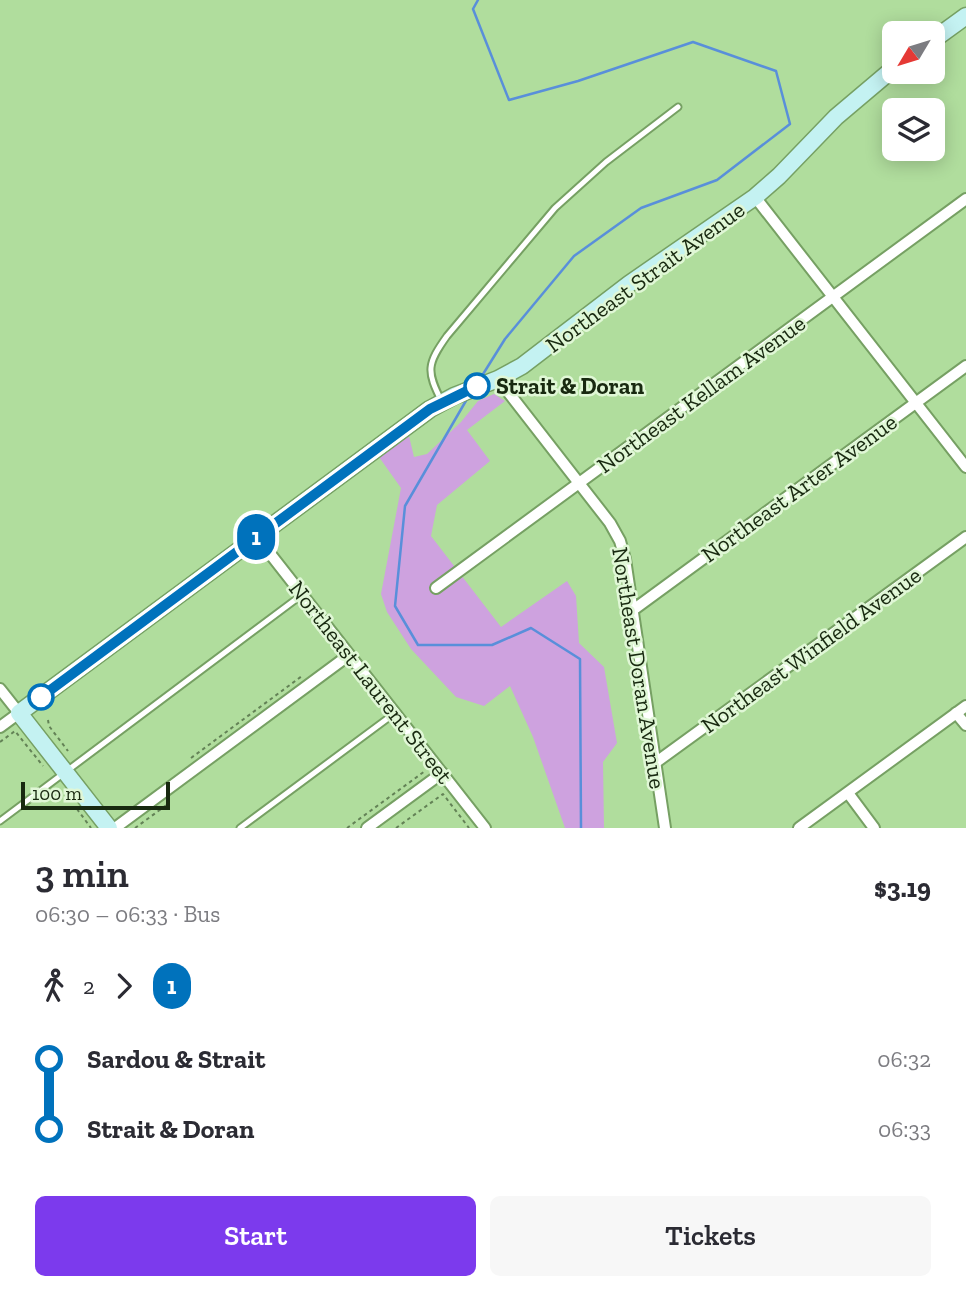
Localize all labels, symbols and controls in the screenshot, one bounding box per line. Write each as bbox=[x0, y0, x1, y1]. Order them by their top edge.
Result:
north arrow bbox=[882, 21, 945, 84]
map controls bbox=[882, 21, 945, 161]
button: layers bbox=[882, 98, 945, 161]
street label: Northeast Strait Avenue bbox=[540, 195, 750, 359]
street label: Northeast Kellam Avenue bbox=[591, 309, 811, 479]
place label: Strait & Doran bbox=[496, 372, 644, 400]
marker: Strait & Doran bbox=[464, 373, 490, 399]
street label: Northeast Arter Avenue bbox=[696, 408, 902, 568]
line badge: 1 bbox=[233, 514, 279, 560]
text: 1 bbox=[251, 522, 261, 551]
street label: Northeast Doran Avenue bbox=[606, 545, 672, 791]
street label: Northeast Winfield Avenue bbox=[696, 561, 926, 739]
street label: Northeast Laurent Street bbox=[283, 575, 459, 789]
unlabelled marker bbox=[28, 684, 54, 710]
scale bar bbox=[21, 779, 170, 811]
text: 100 m bbox=[32, 782, 82, 805]
text: 3 min bbox=[35, 851, 129, 897]
text: $3.19 bbox=[874, 872, 931, 904]
text: 06:30 – 06:33 · Bus bbox=[35, 900, 220, 928]
icon: walk bbox=[35, 967, 73, 1005]
icon: forward bbox=[105, 967, 143, 1005]
text: 1 bbox=[167, 971, 177, 1000]
text: 2 bbox=[83, 972, 95, 1000]
text: Sardou & Strait bbox=[87, 1043, 265, 1075]
text: 06:32 bbox=[877, 1045, 931, 1073]
text: Strait & Doran bbox=[87, 1113, 254, 1145]
text: 06:33 bbox=[878, 1115, 931, 1143]
button: Start bbox=[35, 1196, 476, 1276]
button: Tickets bbox=[490, 1196, 931, 1276]

